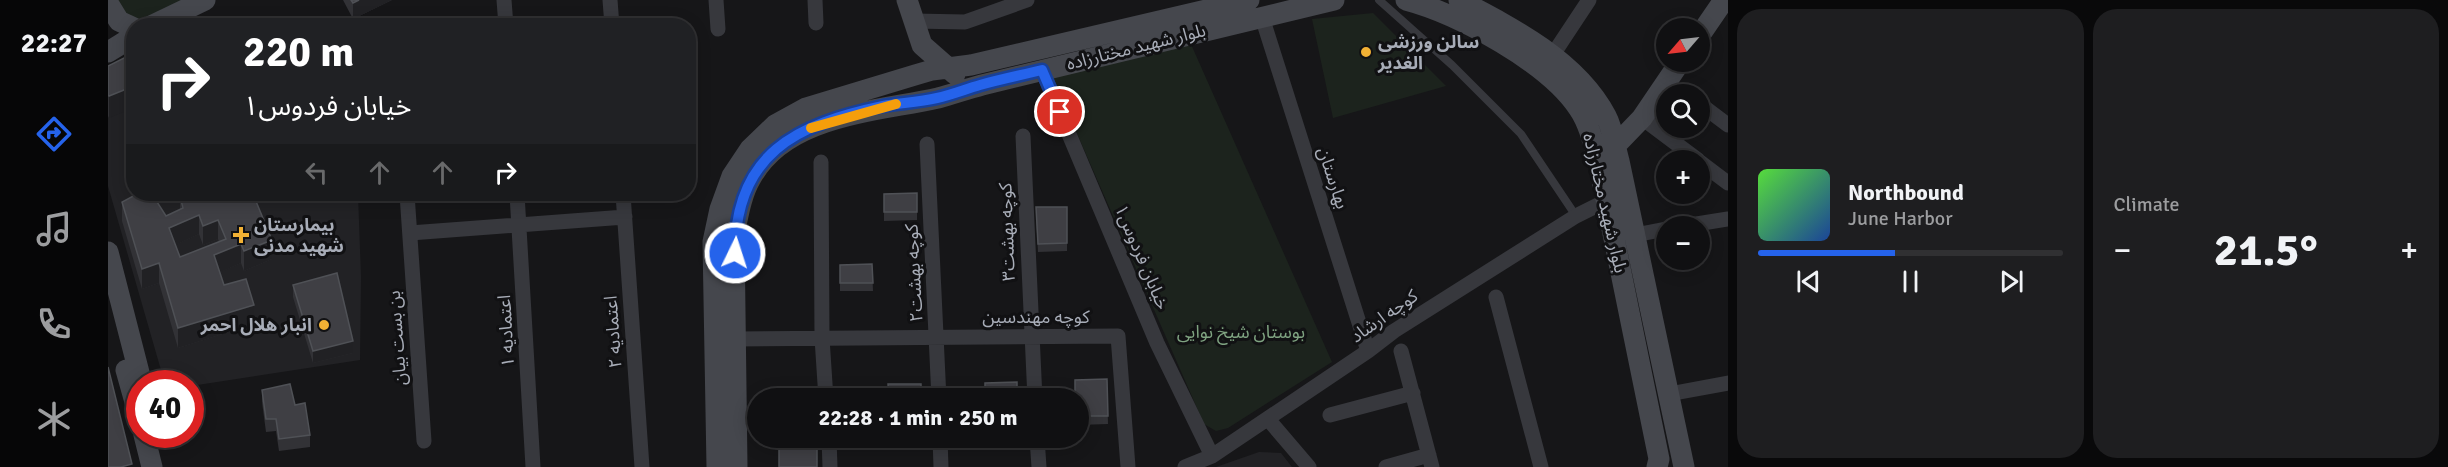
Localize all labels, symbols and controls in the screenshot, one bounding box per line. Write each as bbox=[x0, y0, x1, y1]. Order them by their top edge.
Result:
north arrow bbox=[1656, 18, 1710, 72]
map controls bbox=[1656, 18, 1710, 270]
street label: بلوار شهید مختارزاده bbox=[1064, 19, 1208, 75]
text: 22:27 bbox=[21, 27, 87, 60]
text: 220 m bbox=[243, 27, 354, 78]
place label: سالن ورزشی الغدیر bbox=[1377, 31, 1479, 74]
icon: right bbox=[144, 42, 222, 120]
marker: سالن ورزشی الغدیر bbox=[1359, 45, 1373, 59]
button: search bbox=[1656, 84, 1710, 138]
pin bbox=[1034, 86, 1085, 137]
text: خیابان فردوس۱ bbox=[243, 90, 411, 123]
icon: arrive bbox=[1043, 95, 1076, 128]
icon: directions bbox=[33, 113, 75, 155]
street label: بلوار شهید مختارزاده bbox=[1578, 131, 1632, 275]
street label: بهارستان bbox=[1313, 144, 1353, 212]
button: + bbox=[1656, 150, 1710, 204]
icon: left bbox=[300, 156, 333, 189]
icon: ahead bbox=[363, 156, 396, 189]
icon: ahead bbox=[426, 156, 459, 189]
icon: right bbox=[489, 156, 522, 189]
text: Northbound bbox=[1848, 179, 1964, 206]
street label: کوچه بهشت۳ bbox=[994, 182, 1020, 282]
text: Climate bbox=[2114, 192, 2179, 217]
street label: خیابان فردوس۱ bbox=[1110, 201, 1174, 313]
text: June Harbor bbox=[1848, 206, 1953, 231]
icon: music bbox=[33, 208, 75, 250]
place label: بیمارستان شهید مدنی bbox=[254, 214, 344, 257]
button: − bbox=[1656, 216, 1710, 270]
position arrow bbox=[703, 221, 767, 285]
street label: کوچه بهشت۲ bbox=[900, 223, 928, 323]
text: 21.5° bbox=[2214, 223, 2318, 278]
marker: بیمارستان شهید مدنی bbox=[232, 226, 250, 244]
text: − bbox=[2114, 230, 2131, 271]
text: + bbox=[2400, 230, 2418, 271]
icon: previous bbox=[1792, 265, 1825, 298]
icon: pause bbox=[1894, 265, 1927, 298]
icon: next bbox=[1995, 265, 2028, 298]
street label: کوچه ارشاد bbox=[1346, 284, 1423, 347]
street label: بن بست بیان bbox=[383, 290, 411, 386]
street label: اعتمادیه ۱ bbox=[493, 294, 519, 368]
street label: اعتمادیه ۲ bbox=[599, 295, 627, 369]
icon: phone bbox=[33, 303, 75, 345]
street label: کوچه مهندسین bbox=[982, 306, 1090, 328]
place label: انبار هلال احمر bbox=[200, 314, 312, 336]
marker: انبار هلال احمر bbox=[317, 318, 331, 332]
park label: بوستان شیخ نوایی bbox=[1177, 321, 1305, 345]
speed limit sign: 40 bbox=[126, 370, 204, 448]
icon: climate bbox=[33, 398, 75, 440]
text: 22:28 · 1 min · 250 m bbox=[818, 404, 1018, 431]

